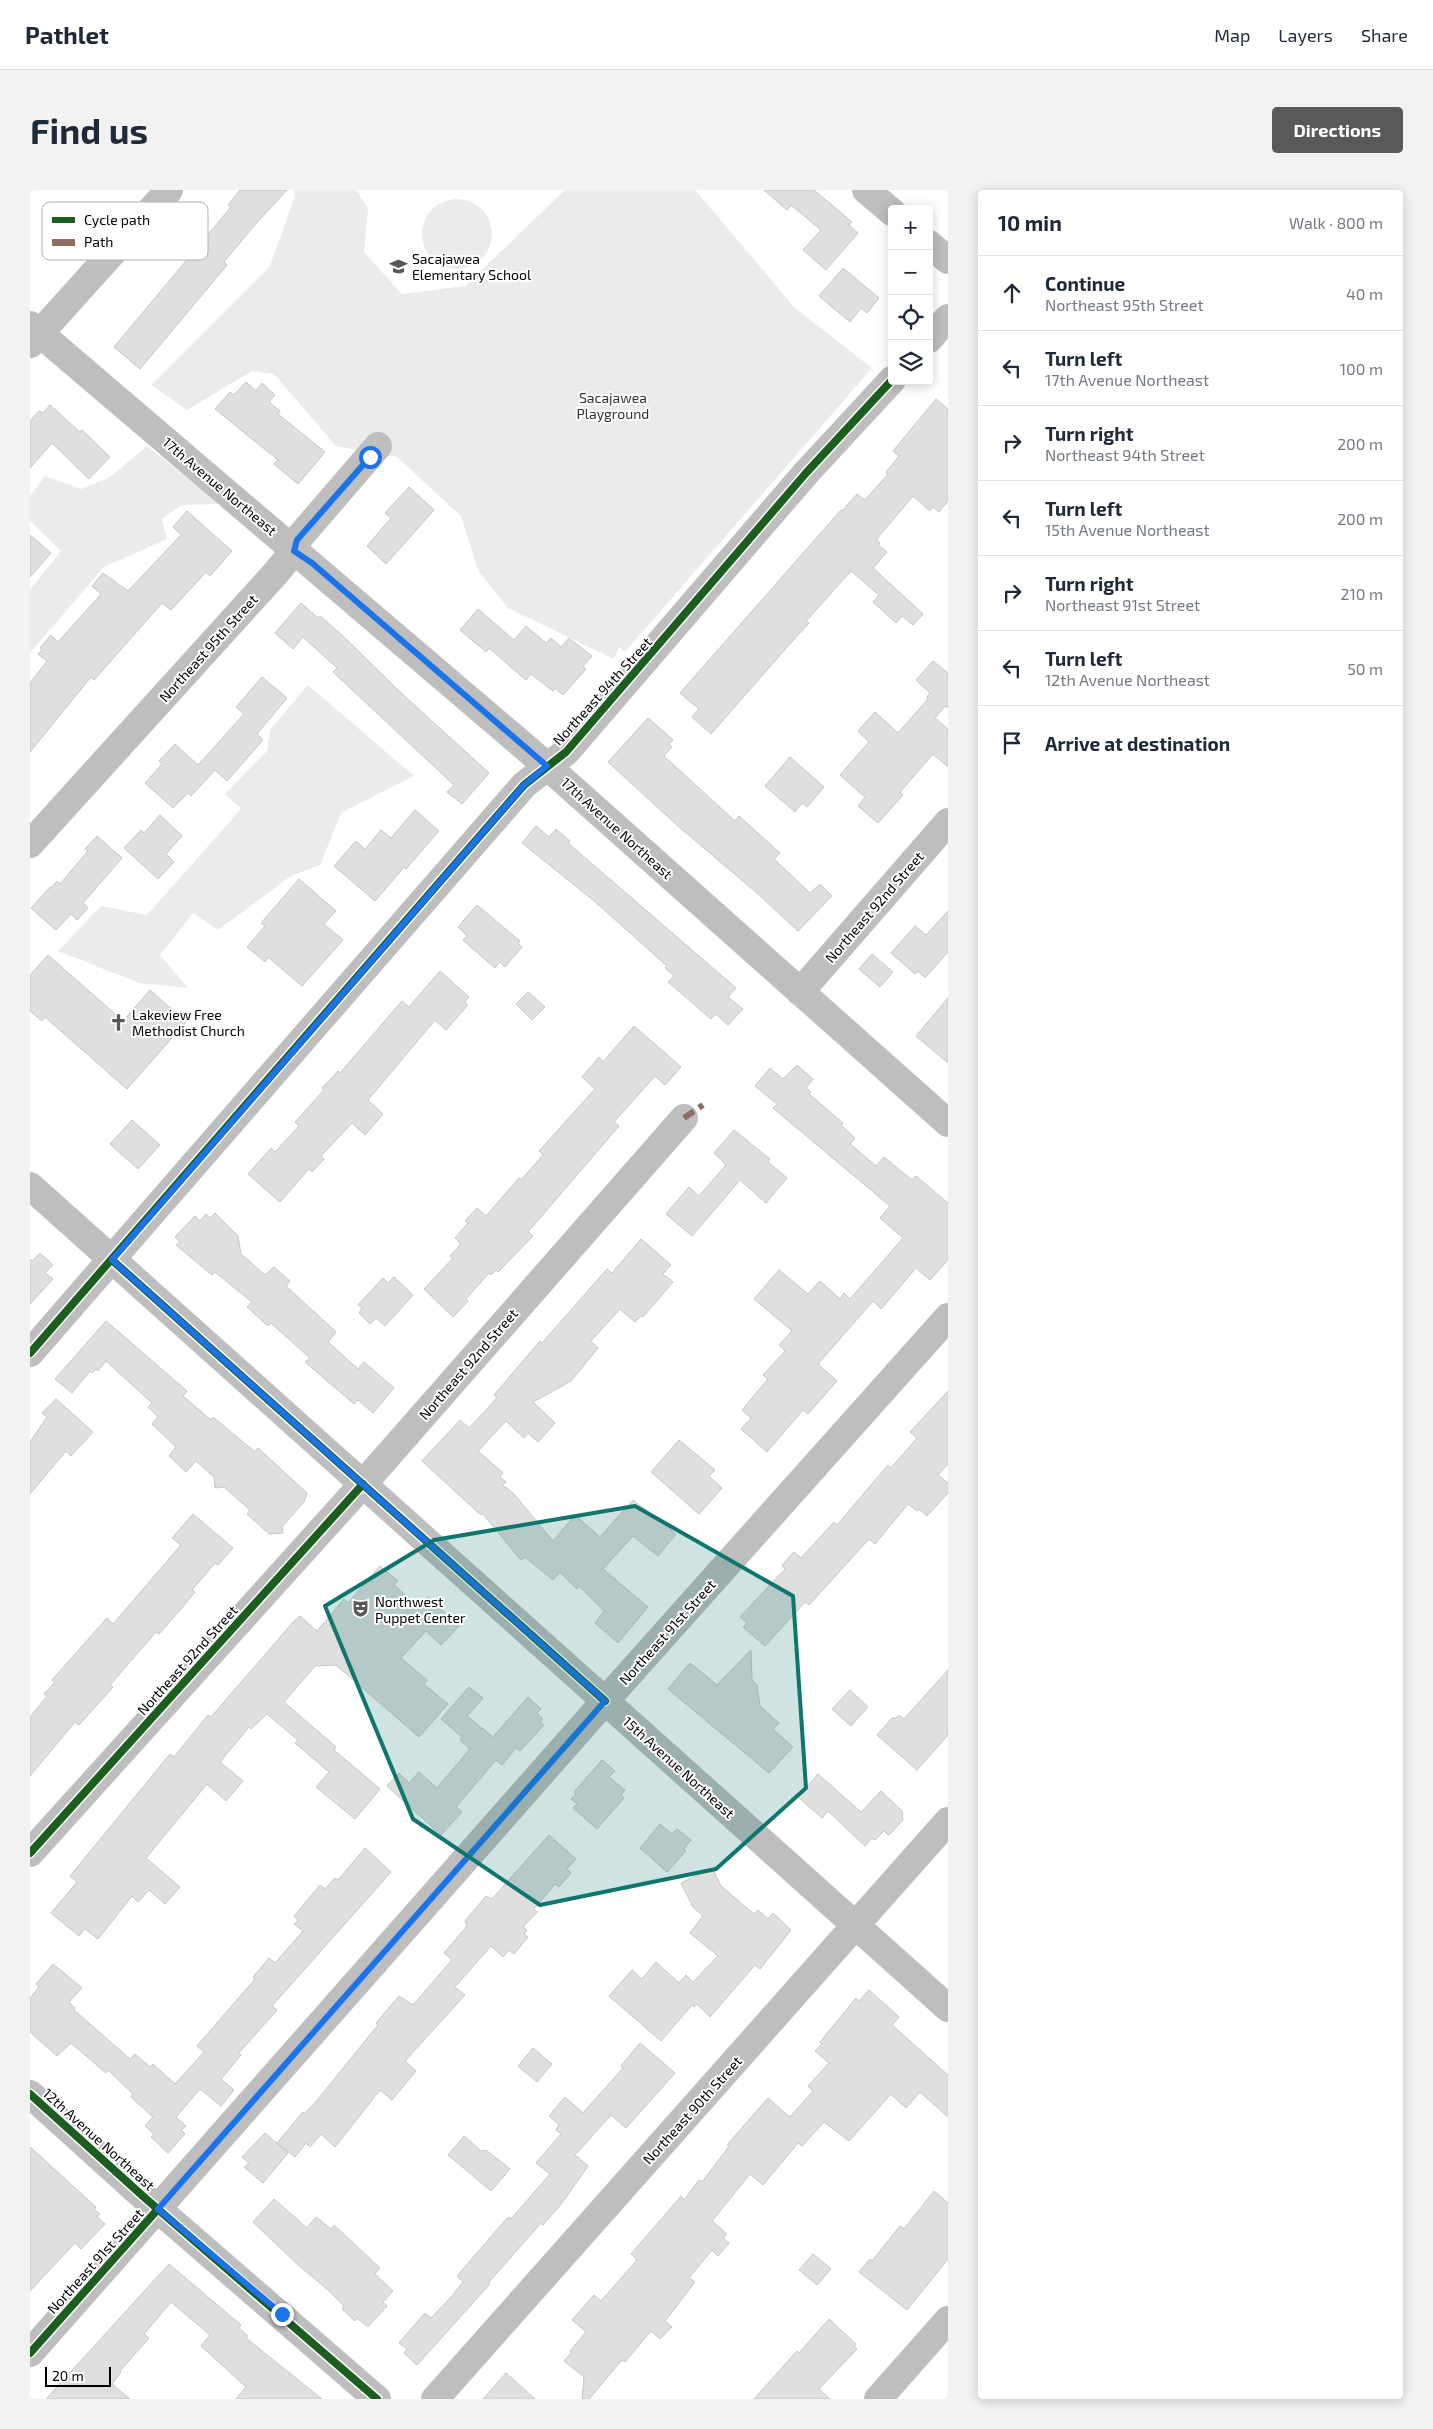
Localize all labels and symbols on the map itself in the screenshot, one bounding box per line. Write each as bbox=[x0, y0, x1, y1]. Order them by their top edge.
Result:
legend bbox=[42, 202, 208, 260]
text: Cycle path bbox=[84, 211, 150, 228]
text: Path bbox=[84, 233, 113, 250]
place label: Sacajawea Elementary School bbox=[412, 250, 532, 283]
school or university icon: Sacajawea Elementary School bbox=[388, 256, 408, 276]
park label: Sacajawea Playground bbox=[577, 389, 649, 422]
street label: 17th Avenue Northeast bbox=[160, 433, 280, 539]
route start bbox=[359, 446, 382, 469]
street label: Northeast 95th Street bbox=[155, 591, 261, 705]
street label: Northeast 94th Street bbox=[549, 633, 655, 749]
street label: 17th Avenue Northeast bbox=[558, 774, 676, 882]
street label: Northeast 92nd Street bbox=[821, 848, 927, 966]
place label: Lakeview Free Methodist Church bbox=[132, 1006, 245, 1039]
church icon: Lakeview Free Methodist Church bbox=[108, 1012, 128, 1032]
street label: Northeast 92nd Street bbox=[415, 1305, 521, 1423]
street label: Northeast 91st Street bbox=[615, 1576, 719, 1688]
place label: Northwest Puppet Center bbox=[375, 1593, 466, 1626]
theatre icon: Northwest Puppet Center bbox=[351, 1599, 371, 1619]
street label: Northeast 92nd Street bbox=[133, 1602, 241, 1718]
street label: 15th Avenue Northeast bbox=[620, 1713, 738, 1821]
street label: Northeast 90th Street bbox=[639, 2052, 745, 2168]
street label: 12th Avenue Northeast bbox=[40, 2084, 158, 2194]
street label: Northeast 91st Street bbox=[43, 2205, 147, 2317]
route end bbox=[271, 2303, 294, 2326]
scale bar bbox=[45, 2364, 111, 2387]

